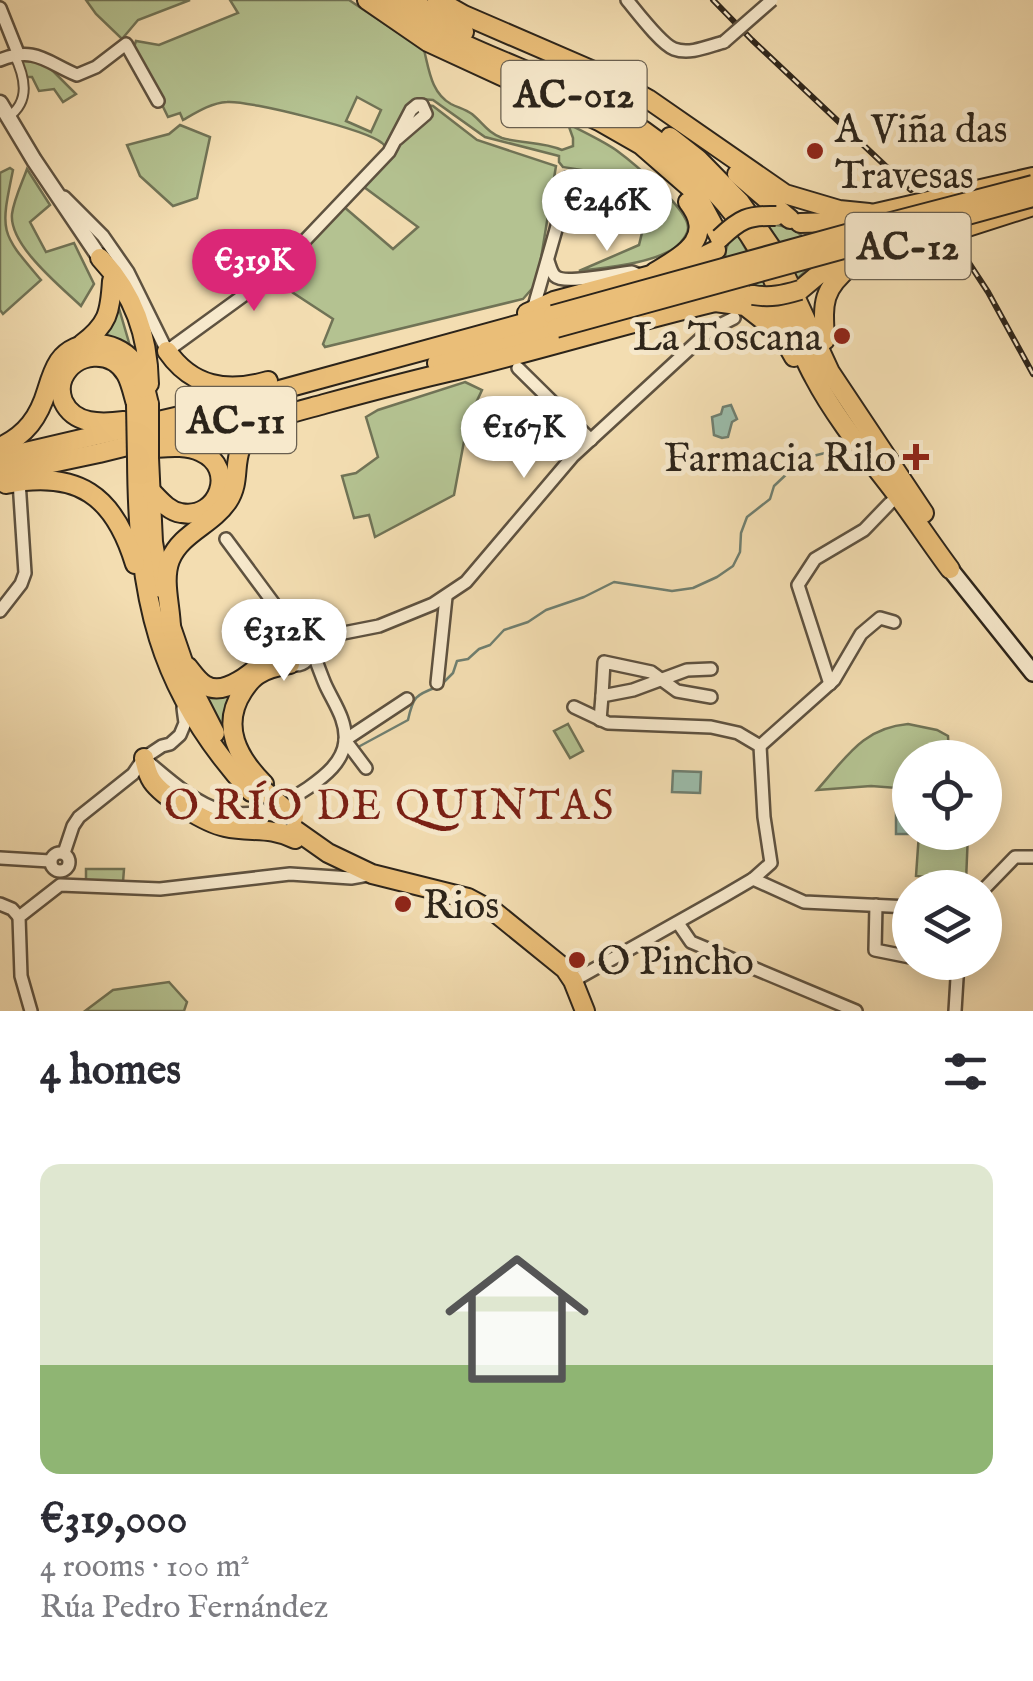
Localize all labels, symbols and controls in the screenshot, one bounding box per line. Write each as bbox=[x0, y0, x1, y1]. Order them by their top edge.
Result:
road number: AC-012 bbox=[502, 61, 646, 127]
place label: A Viña das Travesas bbox=[834, 106, 1008, 203]
marker: A Viña das Travesas bbox=[804, 140, 826, 162]
pin: €246K bbox=[537, 169, 677, 254]
text: €246K bbox=[564, 181, 650, 222]
road number: AC-12 bbox=[846, 213, 970, 279]
pin: €319K bbox=[184, 229, 324, 314]
text: €319K bbox=[214, 241, 294, 282]
place label: La Toscana bbox=[633, 314, 823, 365]
marker: La Toscana bbox=[831, 325, 853, 347]
road number: AC-11 bbox=[176, 387, 296, 453]
pin: €167K bbox=[454, 396, 594, 481]
text: €167K bbox=[483, 408, 565, 449]
place label: Farmacia Rilo bbox=[664, 435, 896, 486]
marker: Farmacia Rilo bbox=[905, 446, 927, 468]
pin: €312K bbox=[214, 599, 354, 684]
text: €312K bbox=[244, 611, 324, 652]
map controls bbox=[892, 740, 1002, 980]
button: locate bbox=[892, 740, 1002, 850]
district label: O RÍO DE QUINTAS bbox=[164, 780, 616, 834]
button: layers bbox=[892, 870, 1002, 980]
place label: Rios bbox=[423, 882, 499, 933]
marker: Rios bbox=[392, 893, 414, 915]
place label: O Pincho bbox=[597, 938, 754, 989]
marker: O Pincho bbox=[566, 949, 588, 971]
icon: filters bbox=[938, 1044, 993, 1099]
text: 4 homes bbox=[40, 1045, 181, 1098]
icon: home bbox=[427, 1229, 607, 1409]
text: €319,000 bbox=[40, 1494, 187, 1547]
text: 4 rooms · 100 m² bbox=[40, 1547, 250, 1588]
text: Rúa Pedro Fernández bbox=[40, 1588, 328, 1629]

